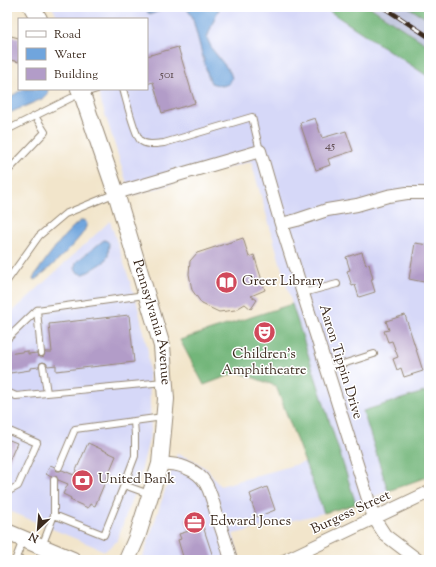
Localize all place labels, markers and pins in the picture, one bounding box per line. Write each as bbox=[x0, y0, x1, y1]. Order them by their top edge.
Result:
library icon: Greer Library bbox=[214, 269, 240, 295]
place label: Greer Library bbox=[242, 272, 324, 292]
theatre icon: Children's Amphitheatre bbox=[251, 320, 277, 346]
place label: Children's Amphitheatre bbox=[222, 345, 306, 381]
bank icon: United Bank bbox=[69, 467, 95, 493]
place label: United Bank bbox=[98, 470, 175, 490]
office icon: Edward Jones bbox=[181, 509, 207, 535]
place label: Edward Jones bbox=[210, 512, 291, 532]

